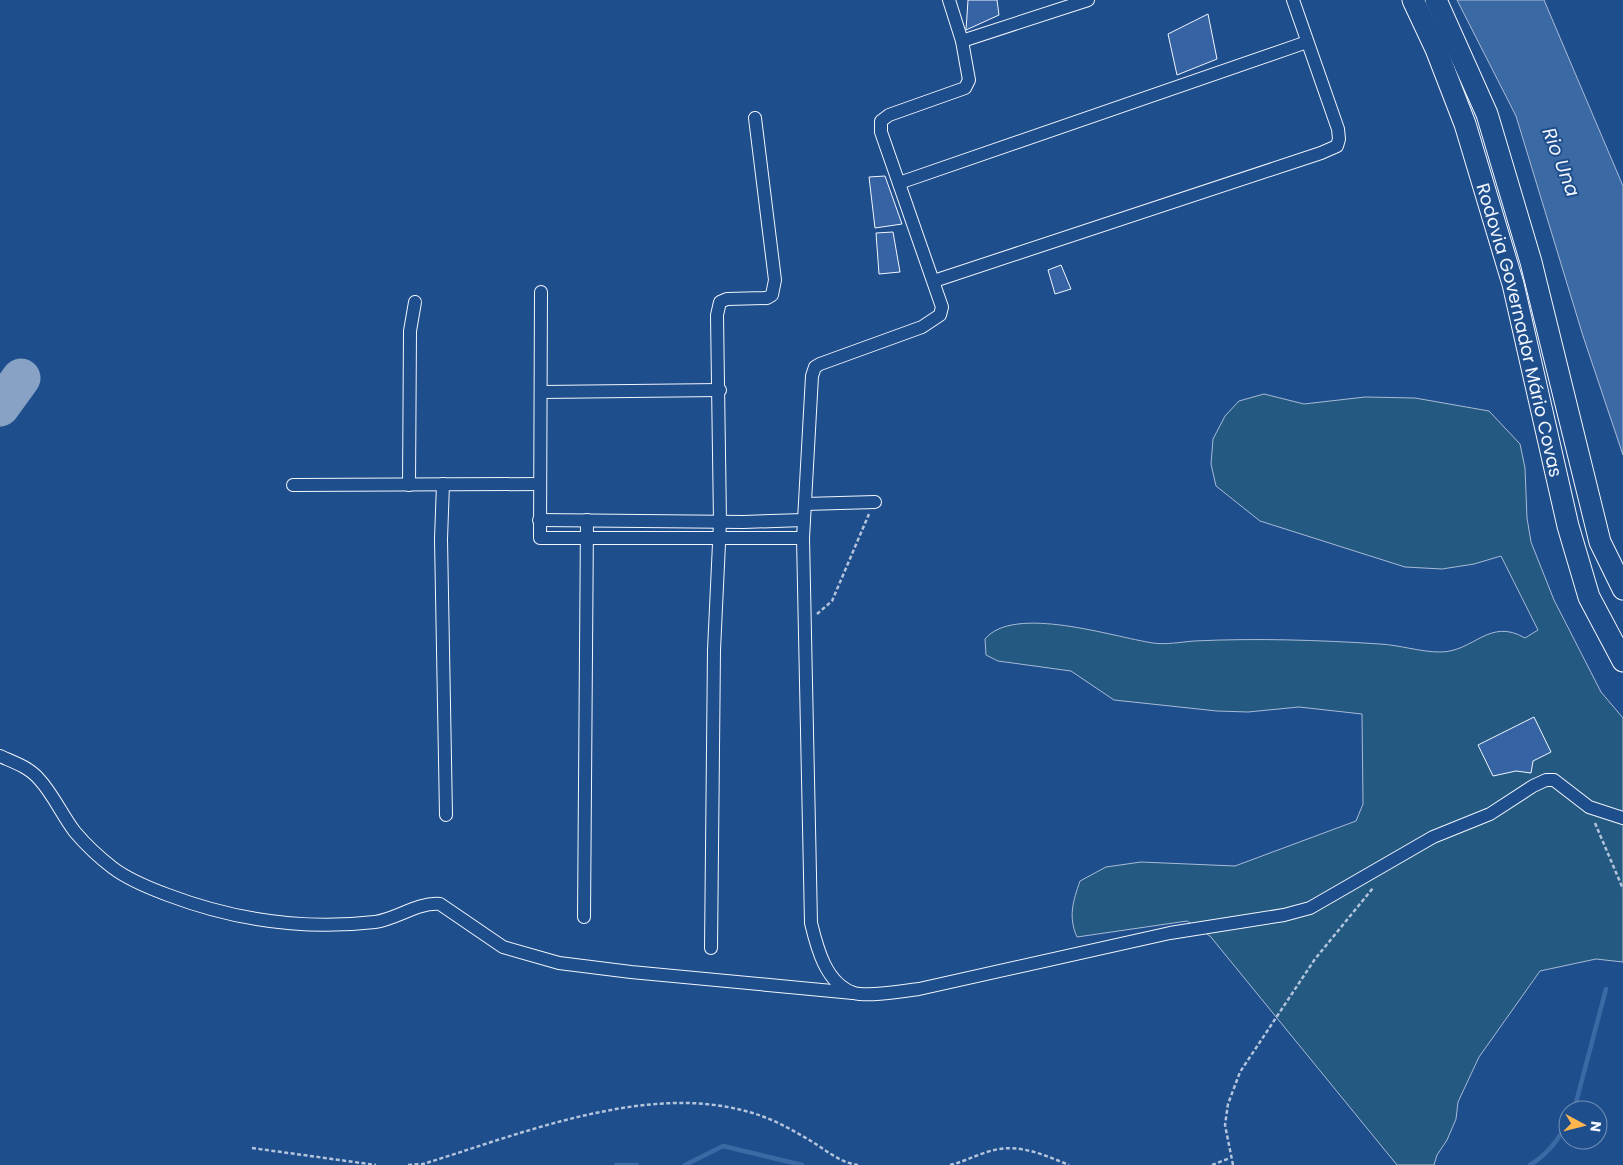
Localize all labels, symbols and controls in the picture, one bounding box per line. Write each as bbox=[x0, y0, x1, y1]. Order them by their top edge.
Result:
water label: Rio Una bbox=[1536, 124, 1587, 201]
street label: Rodovia Governador Mário Covas bbox=[1471, 180, 1569, 480]
north arrow bbox=[1558, 1100, 1608, 1150]
text: N bbox=[1585, 1120, 1606, 1133]

